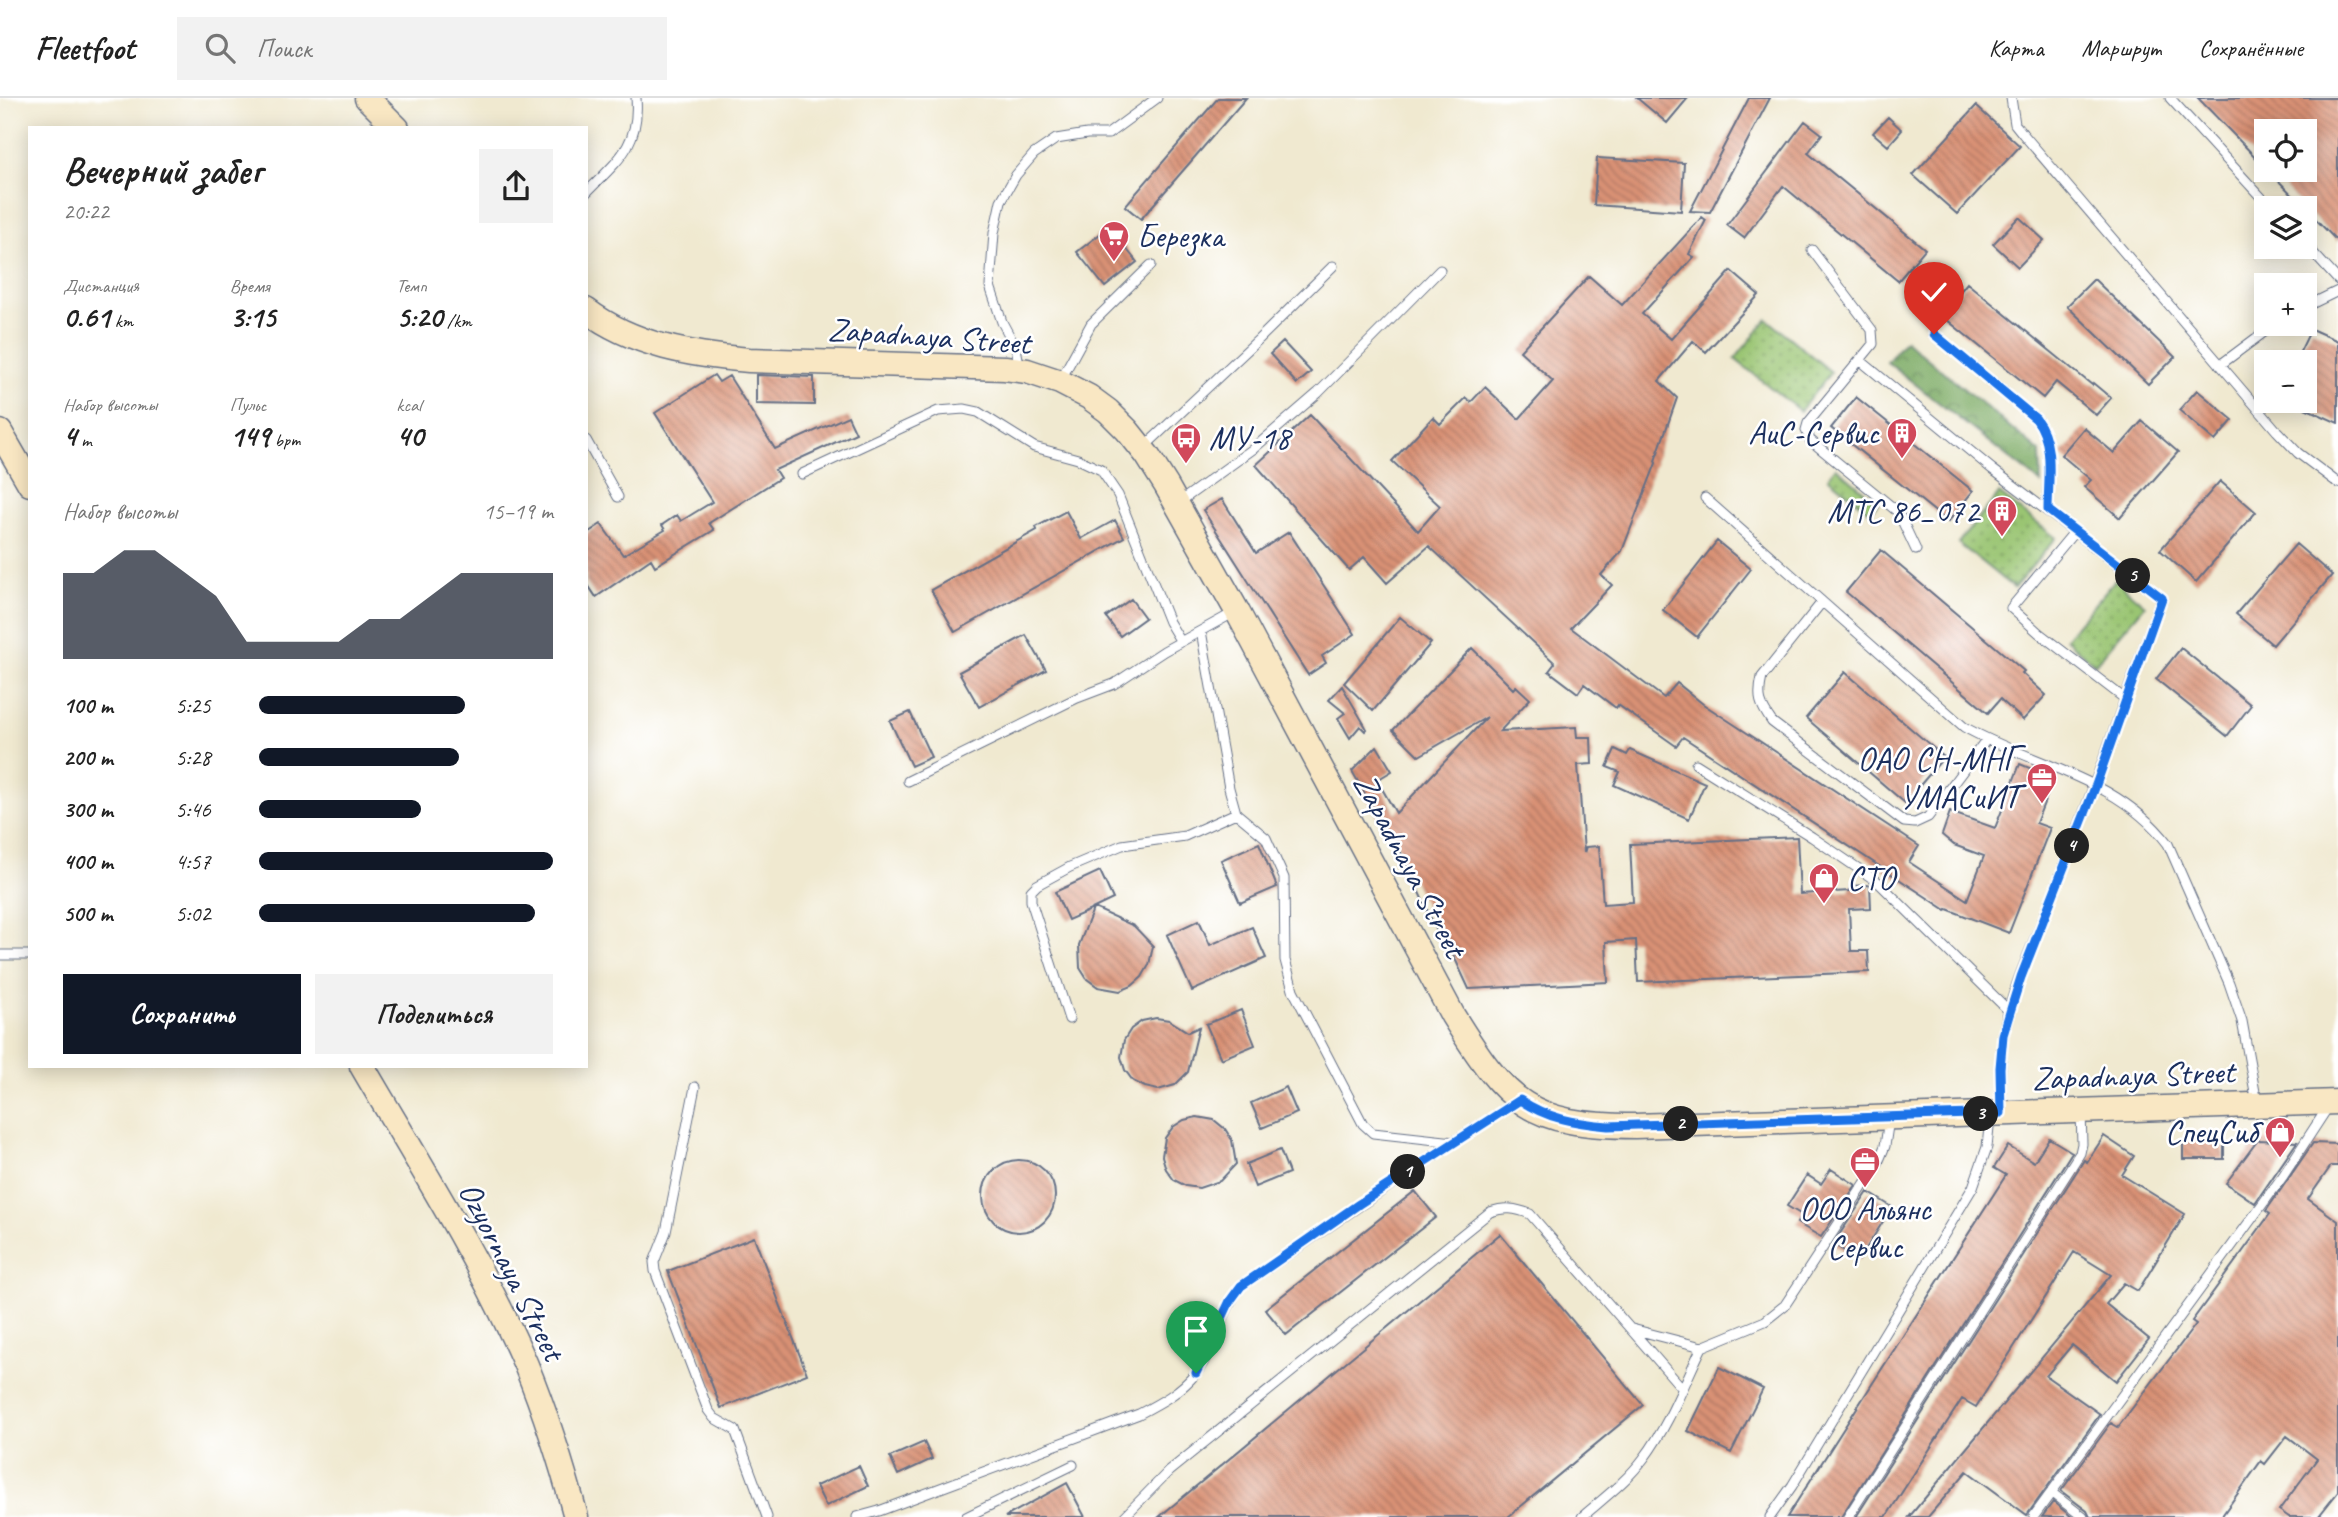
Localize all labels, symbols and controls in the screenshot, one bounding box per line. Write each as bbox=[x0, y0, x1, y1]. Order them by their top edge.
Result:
search box bbox=[177, 17, 667, 80]
text: Fleetfoot bbox=[35, 27, 135, 69]
icon: search bbox=[201, 29, 239, 67]
text: Поиск bbox=[257, 32, 312, 65]
text: Карта bbox=[1989, 33, 2044, 63]
text: Маршрут bbox=[2082, 33, 2161, 63]
text: Сохранённые bbox=[2199, 33, 2303, 63]
map controls bbox=[2254, 119, 2317, 413]
button: locate bbox=[2254, 119, 2317, 182]
text: Вечерний забег bbox=[63, 147, 262, 194]
button: share bbox=[479, 149, 553, 223]
button: layers bbox=[2254, 196, 2317, 259]
text: 20:22 bbox=[63, 197, 109, 226]
place label: Березка bbox=[1137, 215, 1226, 257]
supermarket icon: Березка bbox=[1097, 219, 1131, 263]
pin bbox=[1904, 262, 1964, 334]
icon: check bbox=[1915, 273, 1953, 311]
button: + bbox=[2254, 273, 2317, 336]
text: Дистанция bbox=[63, 274, 139, 298]
text: Время bbox=[230, 274, 270, 298]
text: Темп bbox=[396, 274, 427, 298]
text: 0.61 bbox=[63, 298, 110, 336]
text: 3:15 bbox=[230, 298, 276, 336]
text: 5:20 bbox=[396, 298, 442, 336]
street label: Zapadnaya Street bbox=[826, 308, 1035, 364]
text: km bbox=[110, 309, 133, 333]
text: /km bbox=[442, 309, 472, 333]
button: − bbox=[2254, 350, 2317, 413]
text: Набор высоты bbox=[63, 393, 157, 417]
text: Пульс bbox=[230, 393, 266, 417]
text: kcal bbox=[396, 393, 421, 417]
place label: АиС-Сервис bbox=[1748, 412, 1881, 454]
building icon: АиС-Сервис bbox=[1885, 416, 1919, 460]
text: 4 bbox=[63, 417, 77, 455]
text: 149 bbox=[230, 417, 270, 455]
text: 40 bbox=[396, 417, 423, 455]
place label: МУ-18 bbox=[1209, 417, 1293, 459]
bus stop icon: МУ-18 bbox=[1169, 421, 1203, 465]
text: m bbox=[77, 428, 92, 452]
text: bpm bbox=[270, 428, 300, 452]
place label: МТС 86_072 bbox=[1827, 490, 1982, 532]
building icon: МТС 86_072 bbox=[1985, 494, 2019, 538]
text: Набор высоты bbox=[63, 497, 177, 526]
text: 15–19 m bbox=[483, 497, 553, 526]
pin: 5 bbox=[2116, 559, 2150, 594]
text: 5 bbox=[2128, 563, 2137, 587]
text: 100 m bbox=[63, 691, 113, 720]
text: 5:25 bbox=[175, 691, 211, 720]
place label: ОАО СН-МНГ УМАСиИТ bbox=[1858, 738, 2027, 818]
text: 200 m bbox=[63, 743, 113, 772]
text: 5:28 bbox=[175, 743, 211, 772]
office icon: ОАО СН-МНГ УМАСиИТ bbox=[2025, 761, 2059, 805]
street label: Zapadnaya Street bbox=[1344, 766, 1478, 967]
text: 300 m bbox=[63, 795, 113, 824]
text: 5:46 bbox=[175, 795, 211, 824]
pin: 4 bbox=[2054, 828, 2090, 864]
text: 4 bbox=[2067, 833, 2076, 857]
text: 400 m bbox=[63, 847, 113, 876]
text: 4:57 bbox=[175, 847, 211, 876]
place label: СТО bbox=[1847, 857, 1898, 899]
shop icon: СТО bbox=[1807, 861, 1841, 905]
text: 500 m bbox=[63, 899, 112, 928]
text: 5:02 bbox=[175, 899, 211, 928]
button: Сохранить bbox=[63, 974, 301, 1054]
button: Поделиться bbox=[315, 974, 553, 1054]
street label: Zapadnaya Street bbox=[2031, 1050, 2238, 1100]
pin: 3 bbox=[1964, 1096, 1998, 1132]
text: 3 bbox=[1976, 1101, 1985, 1125]
pin: 2 bbox=[1664, 1107, 1698, 1142]
text: 2 bbox=[1676, 1111, 1685, 1135]
place label: СпецСиб bbox=[2165, 1111, 2264, 1153]
shop icon: СпецСиб bbox=[2263, 1115, 2297, 1159]
office icon: ООО Альянс Сервис bbox=[1848, 1145, 1882, 1189]
pin: 1 bbox=[1390, 1154, 1426, 1190]
text: 1 bbox=[1403, 1159, 1412, 1183]
street label: Ozyornaya Street bbox=[449, 1175, 576, 1370]
place label: ООО Альянс Сервис bbox=[1799, 1188, 1933, 1268]
pin bbox=[1166, 1301, 1226, 1373]
icon: arrive bbox=[1177, 1312, 1215, 1350]

